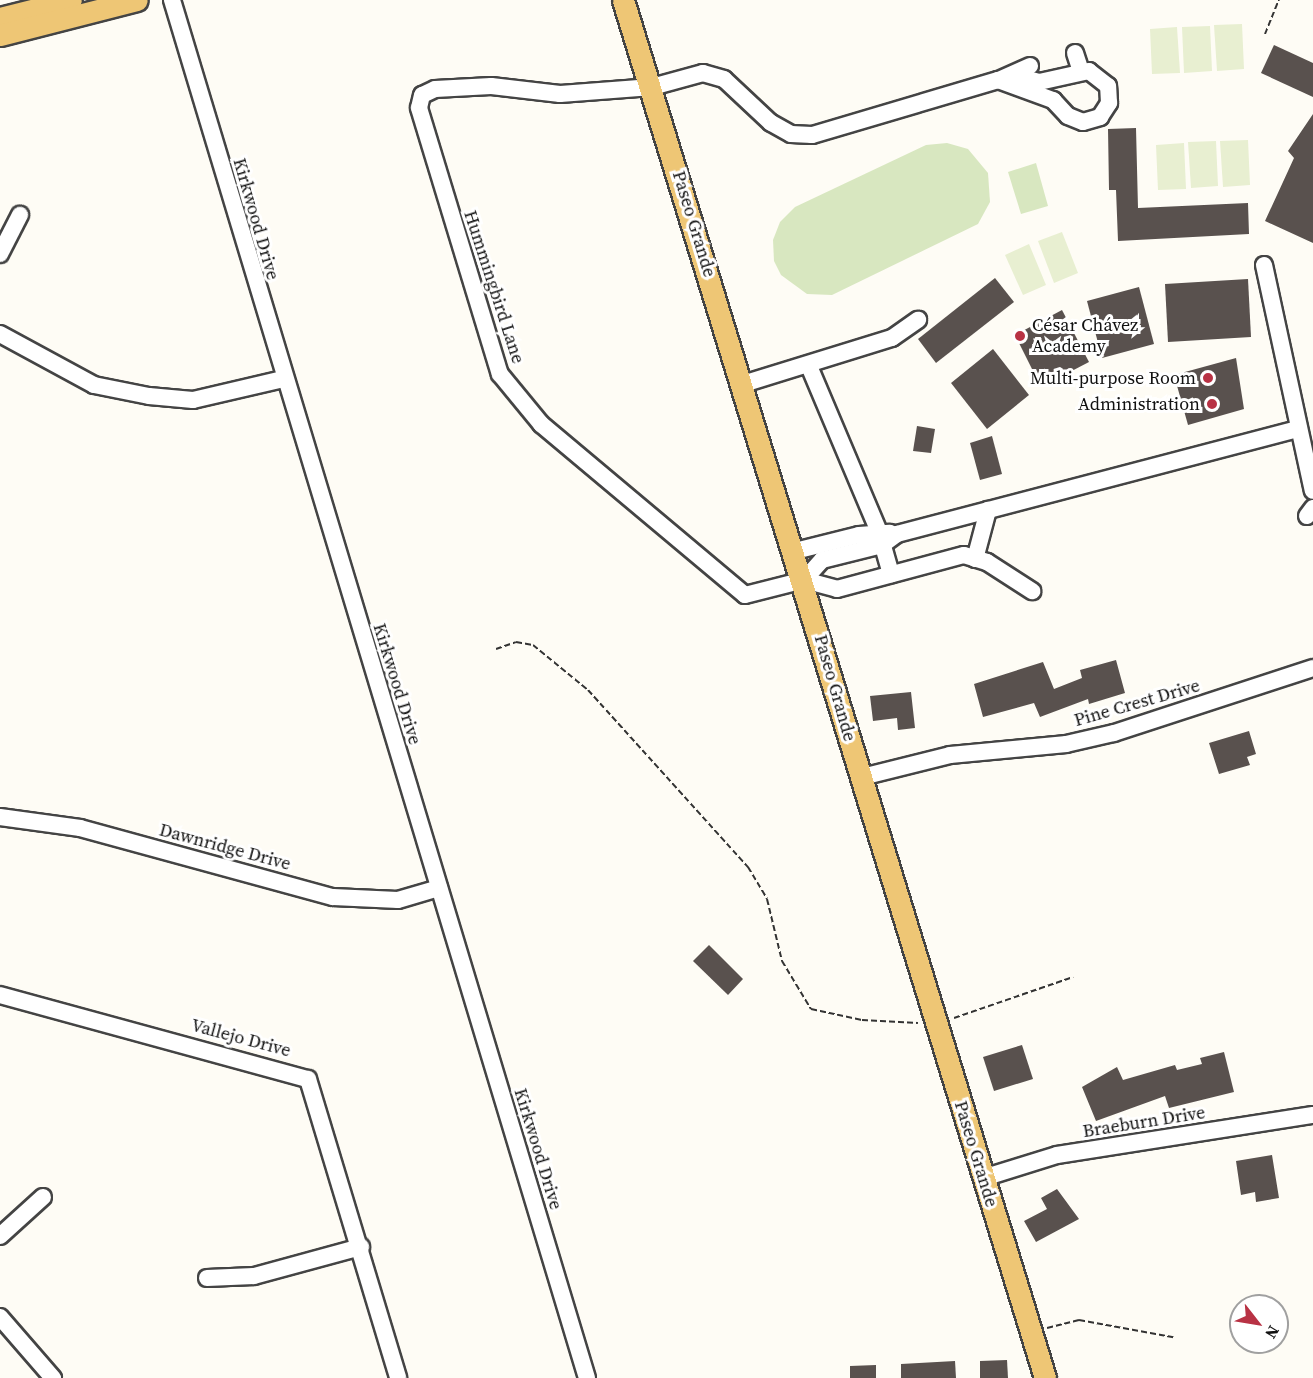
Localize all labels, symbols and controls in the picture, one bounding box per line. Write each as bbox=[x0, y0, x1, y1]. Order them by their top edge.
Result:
street label: Kirkwood Drive bbox=[228, 156, 284, 282]
street label: Paseo Grande bbox=[668, 168, 720, 280]
street label: Hummingbird Lane bbox=[459, 208, 529, 366]
place label: César Chávez Academy bbox=[1032, 315, 1138, 358]
marker: César Chávez Academy bbox=[1013, 329, 1027, 343]
place label: Multi-purpose Room bbox=[1030, 367, 1196, 389]
marker: Multi-purpose Room bbox=[1201, 371, 1215, 385]
place label: Administration bbox=[1078, 393, 1200, 415]
marker: Administration bbox=[1205, 397, 1219, 411]
street label: Kirkwood Drive bbox=[368, 621, 426, 747]
street label: Paseo Grande bbox=[809, 632, 861, 744]
street label: Pine Crest Drive bbox=[1072, 675, 1202, 731]
street label: Dawnridge Drive bbox=[157, 819, 293, 875]
street label: Vallejo Drive bbox=[189, 1014, 293, 1062]
street label: Kirkwood Drive bbox=[509, 1086, 567, 1212]
street label: Paseo Grande bbox=[950, 1098, 1002, 1210]
street label: Braeburn Drive bbox=[1081, 1102, 1207, 1142]
north arrow bbox=[1229, 1294, 1289, 1354]
text: N bbox=[1260, 1322, 1285, 1343]

